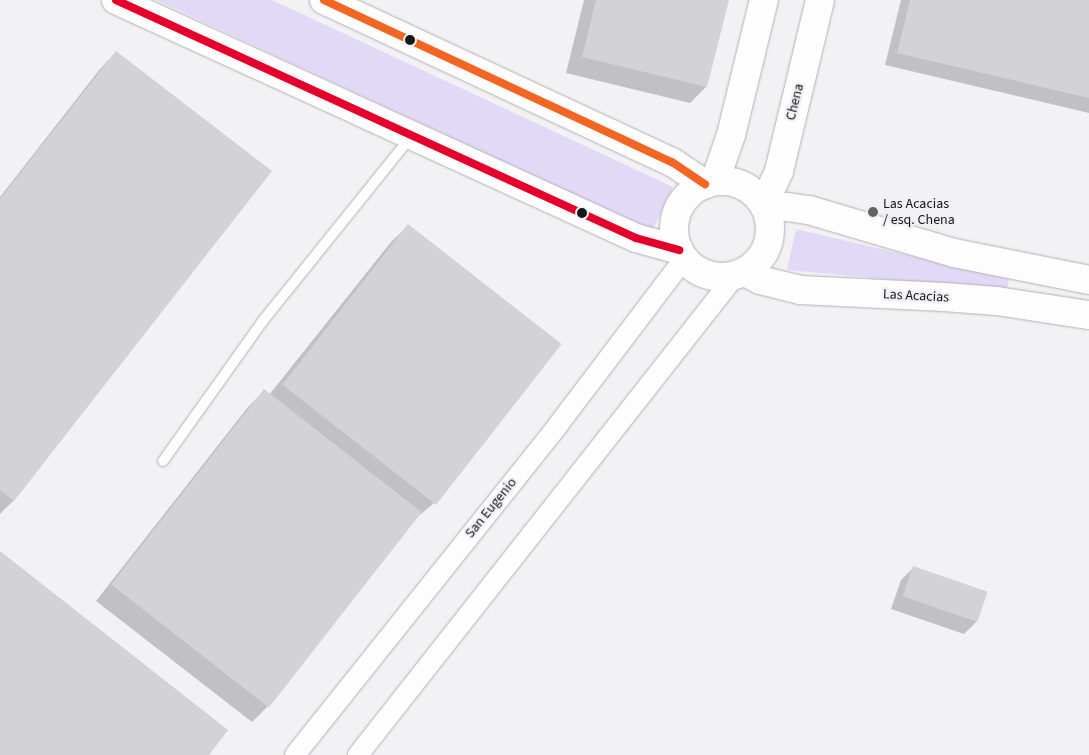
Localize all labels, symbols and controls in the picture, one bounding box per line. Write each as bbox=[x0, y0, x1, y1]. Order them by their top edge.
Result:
unlabelled marker bbox=[405, 35, 415, 45]
street label: Chena bbox=[782, 82, 808, 122]
place label: Las Acacias / esq. Chena bbox=[883, 196, 955, 228]
marker: Las Acacias / esq. Chena bbox=[867, 206, 879, 218]
unlabelled marker bbox=[577, 208, 587, 218]
street label: Las Acacias bbox=[883, 286, 949, 306]
street label: San Eugenio bbox=[462, 475, 520, 541]

